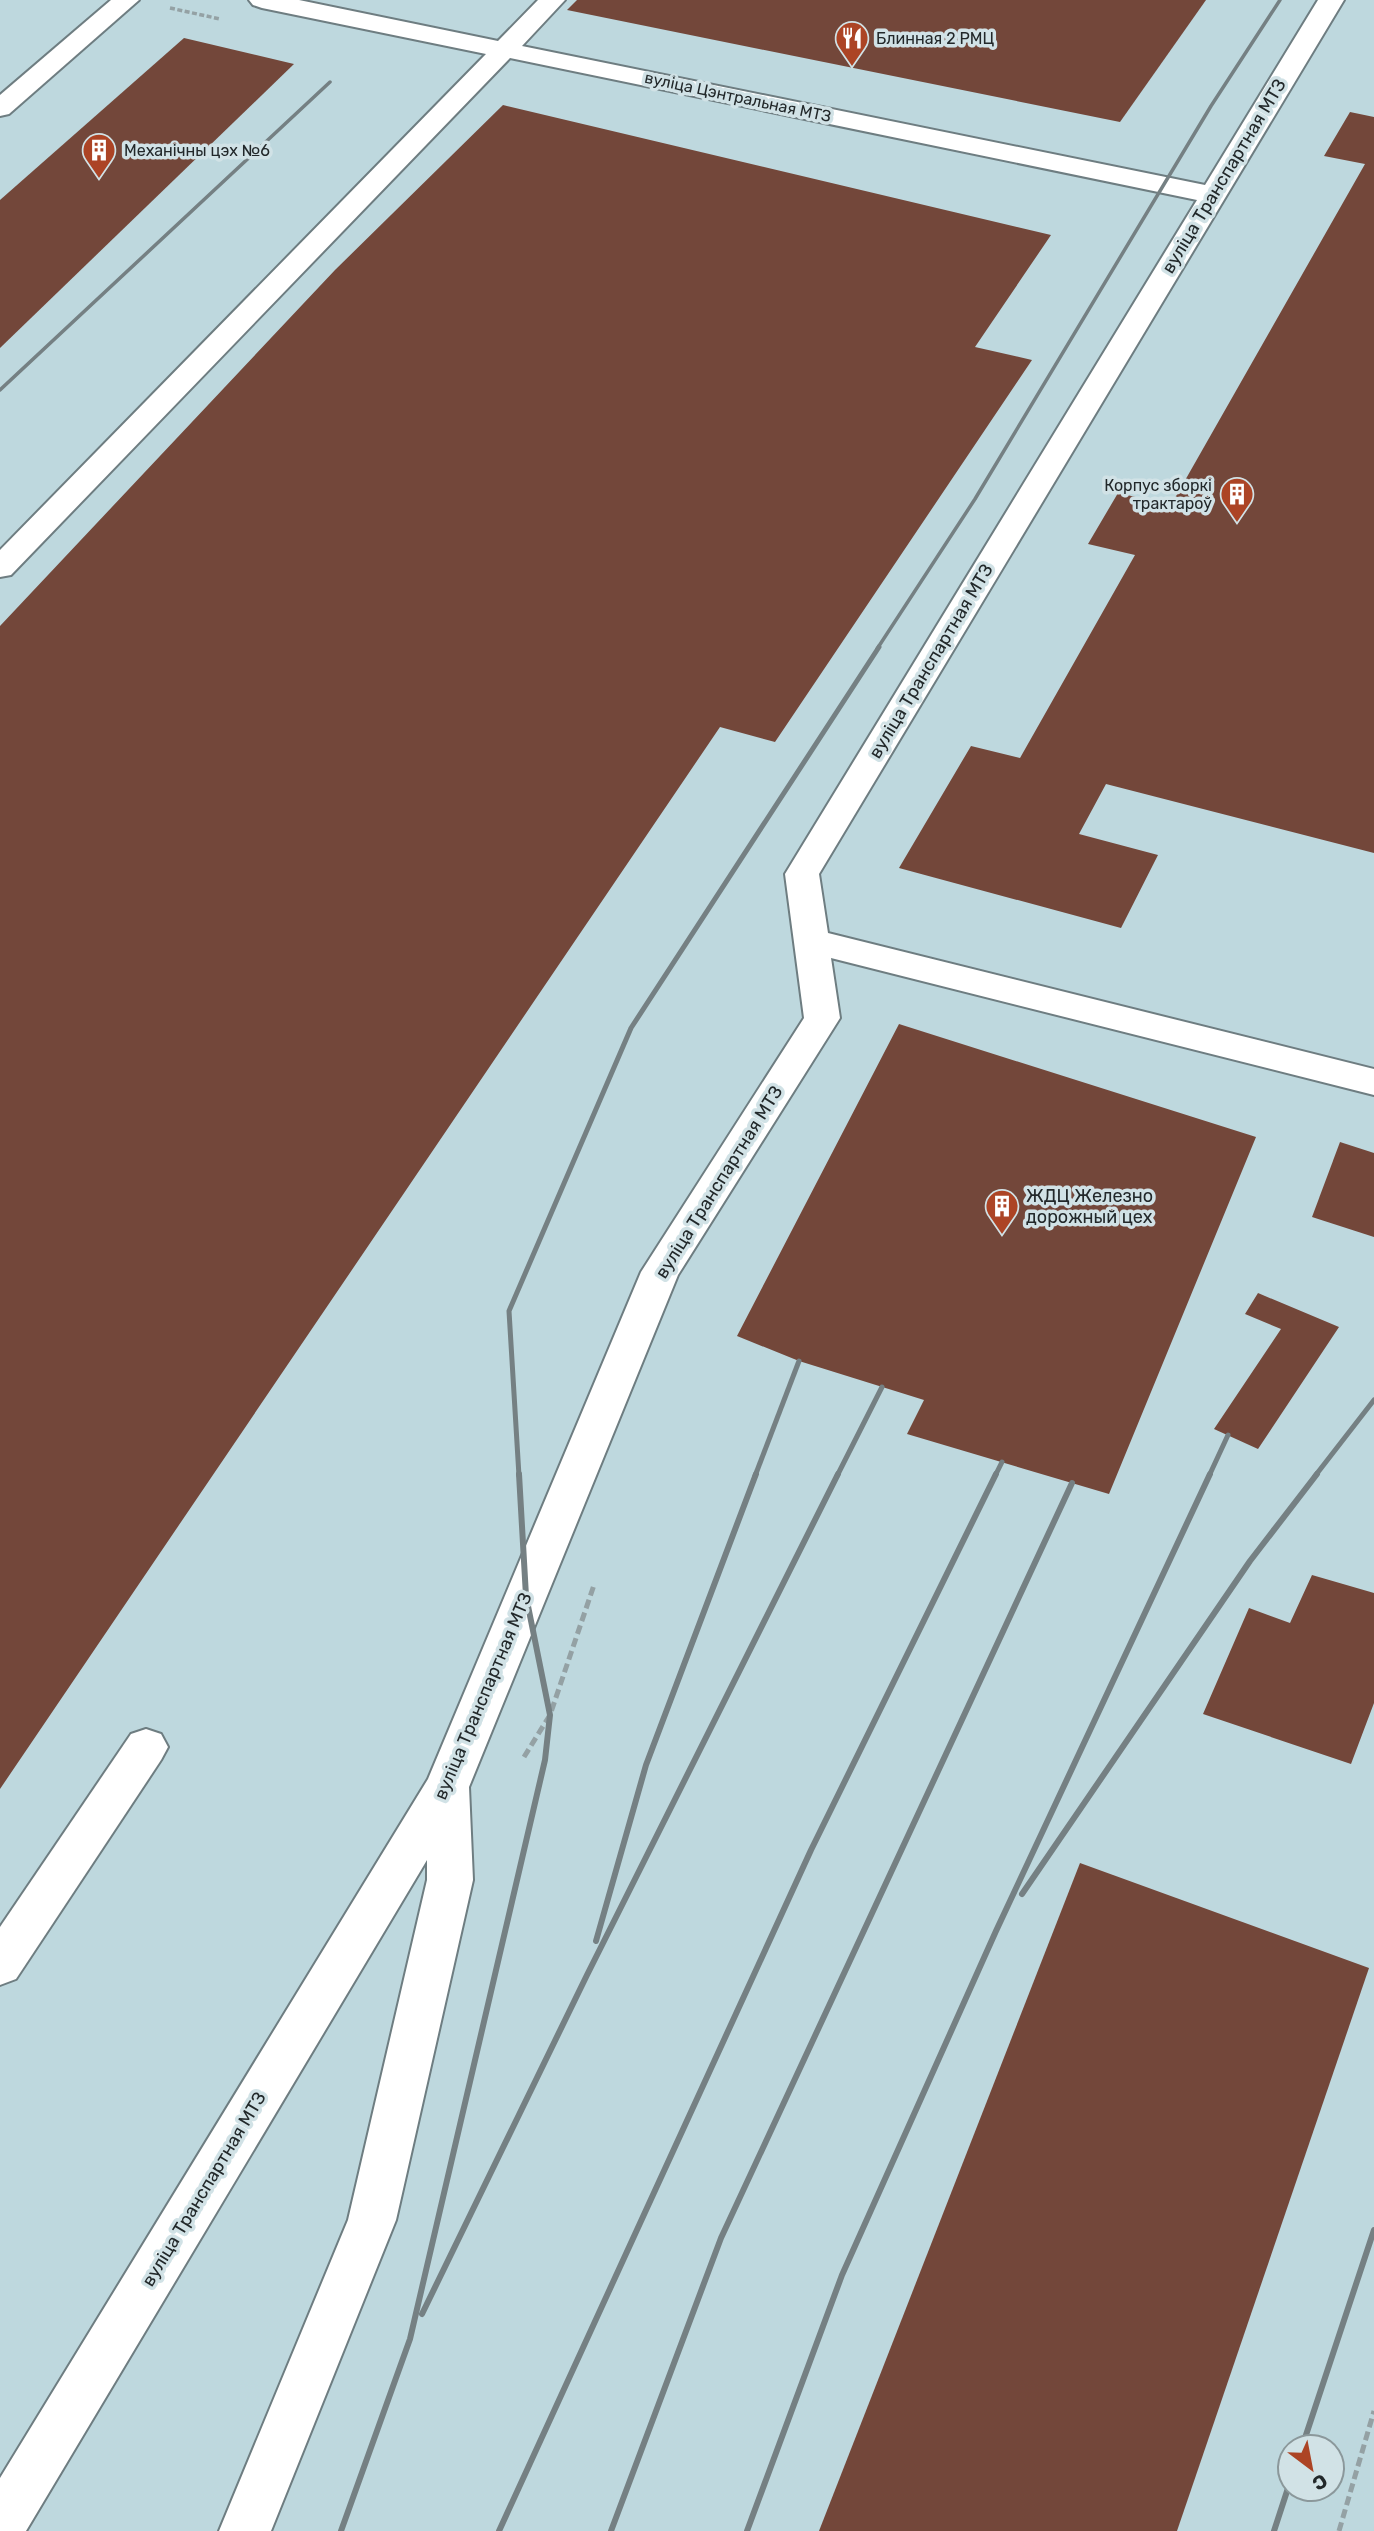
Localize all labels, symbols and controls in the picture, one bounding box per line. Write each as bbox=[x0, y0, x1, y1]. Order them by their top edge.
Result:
restaurant icon: Блинная 2 РМЦ bbox=[833, 19, 871, 68]
place label: Блинная 2 РМЦ bbox=[876, 29, 995, 48]
street label: вуліца Цэнтральная МТЗ bbox=[643, 68, 833, 126]
street label: вуліца Транспартная МТЗ bbox=[1157, 75, 1291, 277]
building icon: Механічны цэх №6 bbox=[80, 131, 118, 180]
place label: Механічны цэх №6 bbox=[124, 141, 270, 160]
building icon: Корпус зборкі трактароў bbox=[1218, 475, 1256, 524]
place label: Корпус зборкі трактароў bbox=[1104, 476, 1212, 513]
street label: вуліца Транспартная МТЗ bbox=[864, 560, 998, 762]
street label: вуліца Транспартная МТЗ bbox=[651, 1082, 787, 1282]
place label: ЖДЦ Железно дорожный цех bbox=[1026, 1185, 1153, 1228]
building icon: ЖДЦ Железно дорожный цех bbox=[983, 1187, 1021, 1236]
street label: вуліца Транспартная МТЗ bbox=[429, 1589, 537, 1803]
street label: вуліца Транспартная МТЗ bbox=[137, 2088, 271, 2290]
north arrow bbox=[1276, 2433, 1346, 2503]
text: С bbox=[1308, 2469, 1331, 2495]

